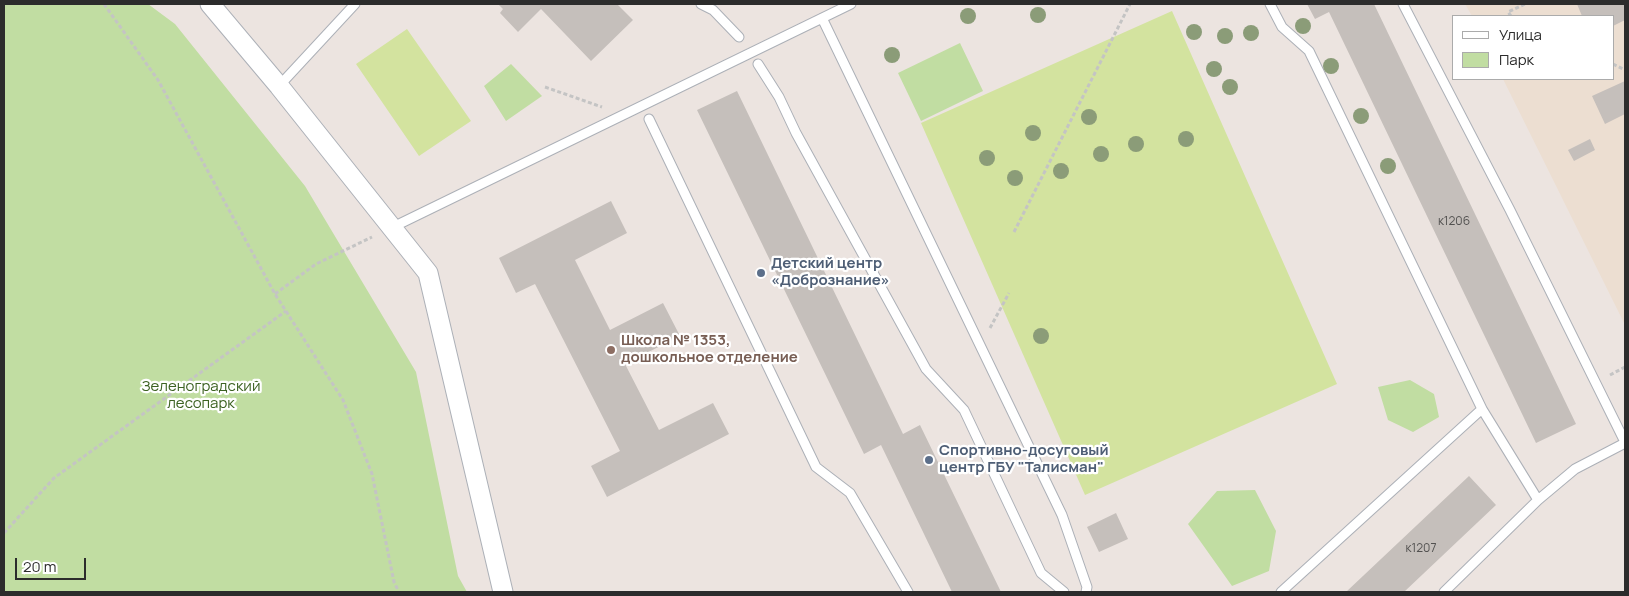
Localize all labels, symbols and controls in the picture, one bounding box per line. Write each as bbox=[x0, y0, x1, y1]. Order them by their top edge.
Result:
legend bbox=[1452, 15, 1614, 80]
text: Улица bbox=[1499, 24, 1542, 45]
text: Парк bbox=[1499, 49, 1534, 70]
house number: к1206 bbox=[1438, 215, 1470, 229]
place label: Детский центр «Добрознание» bbox=[771, 255, 890, 290]
marker: Детский центр «Добрознание» bbox=[755, 267, 767, 279]
place label: Школа № 1353, дошкольное отделение bbox=[621, 332, 798, 367]
marker: Школа № 1353, дошкольное отделение bbox=[605, 344, 617, 356]
park label: Зеленоградский лесопарк bbox=[142, 378, 260, 413]
place label: Спортивно-досуговый центр ГБУ "Талисман" bbox=[939, 442, 1108, 477]
marker: Спортивно-досуговый центр ГБУ "Талисман" bbox=[923, 454, 935, 466]
house number: к1207 bbox=[1406, 542, 1436, 556]
scale bar bbox=[18, 548, 89, 580]
text: 20 m bbox=[23, 556, 56, 577]

